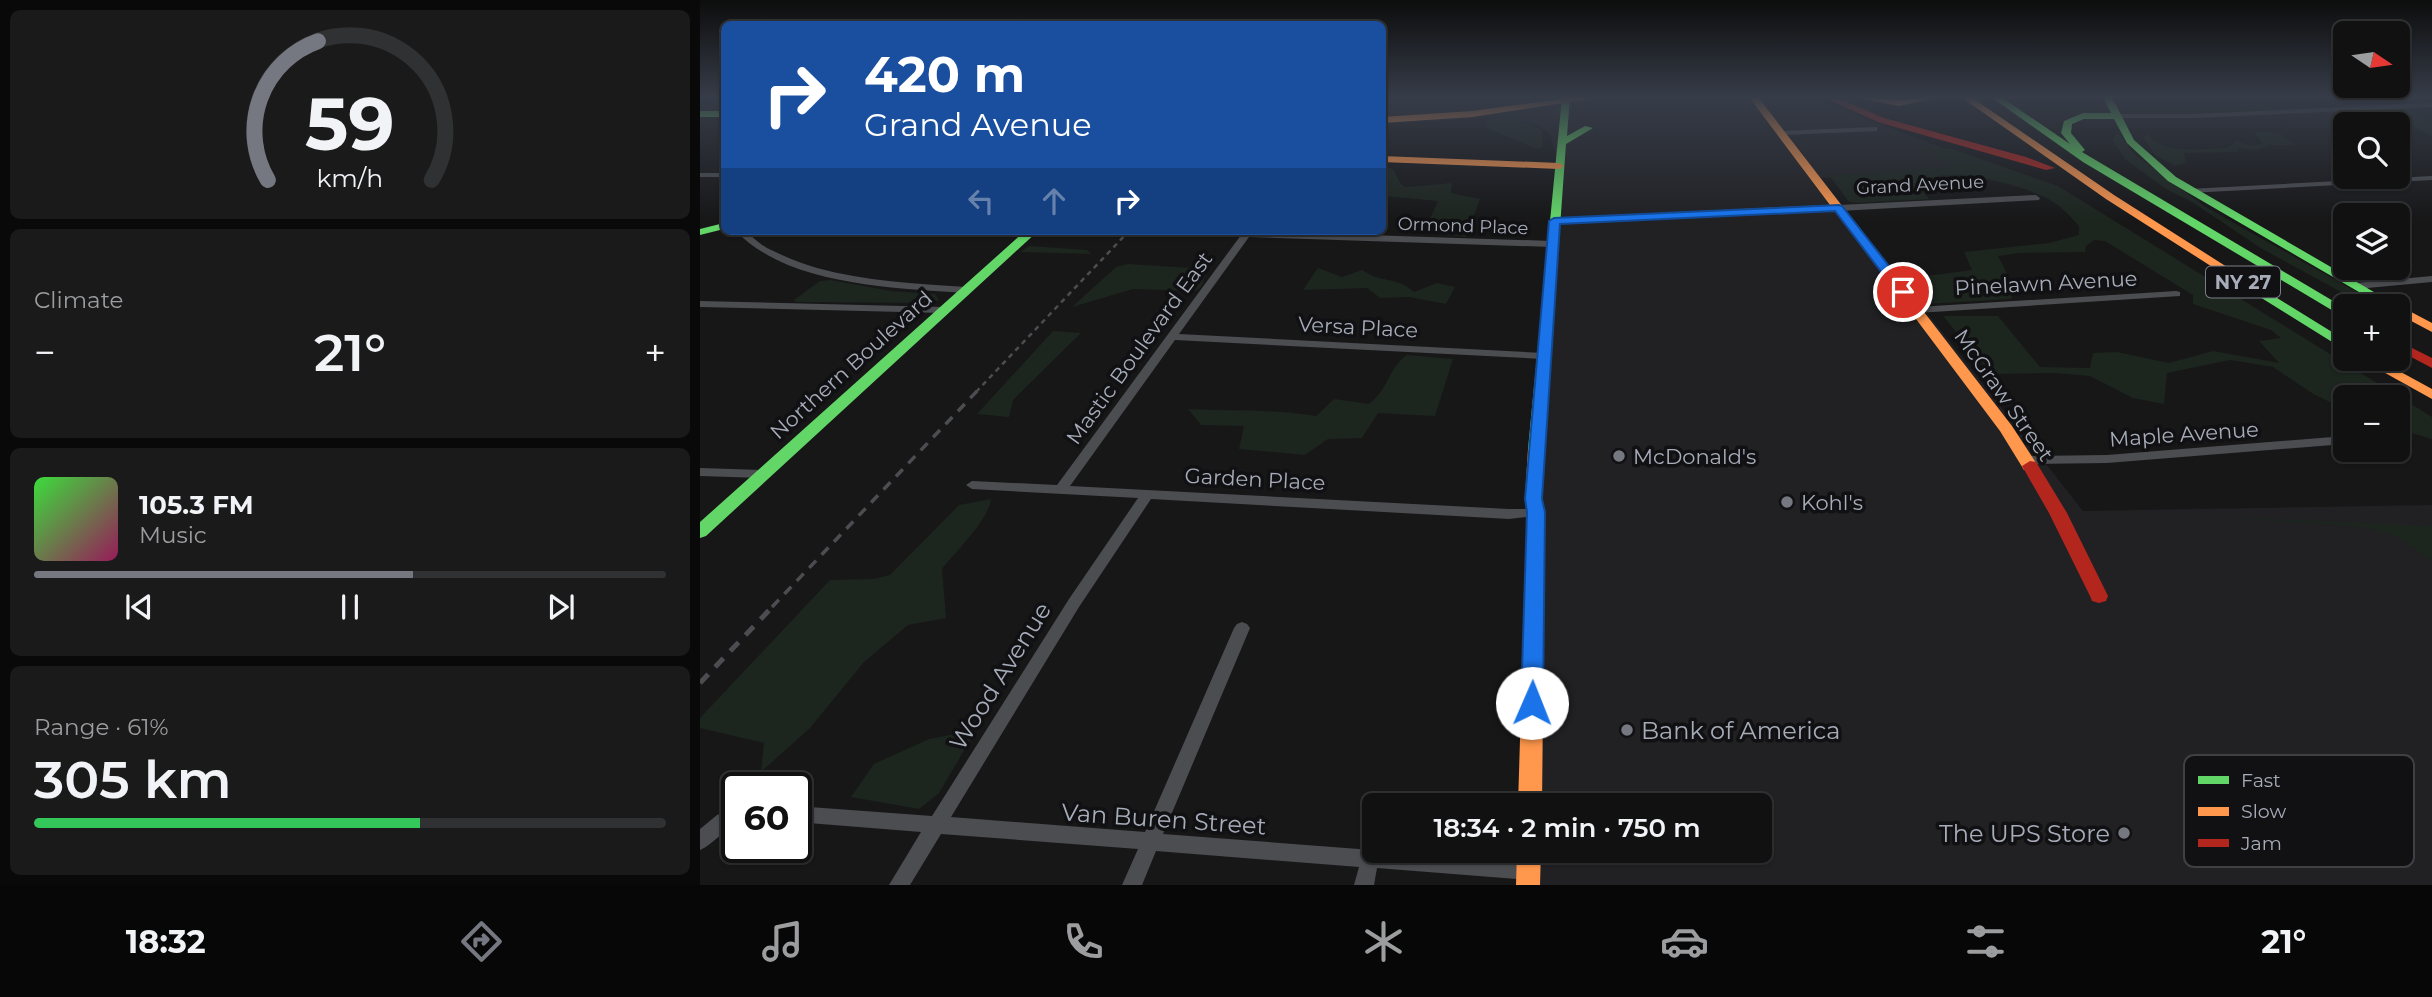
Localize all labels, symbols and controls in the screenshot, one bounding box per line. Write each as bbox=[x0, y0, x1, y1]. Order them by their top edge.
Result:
north arrow bbox=[2333, 21, 2410, 98]
map controls bbox=[2333, 21, 2410, 462]
text: 420 m bbox=[864, 45, 1025, 104]
icon: right bbox=[749, 49, 840, 140]
text: 59 bbox=[305, 81, 395, 169]
text: Grand Avenue bbox=[864, 105, 1092, 144]
button: search bbox=[2333, 112, 2410, 189]
text: km/h bbox=[317, 163, 383, 193]
street label: Grand Avenue bbox=[1855, 171, 1985, 199]
icon: left bbox=[962, 182, 1000, 220]
icon: ahead bbox=[1035, 182, 1073, 220]
icon: right bbox=[1108, 182, 1146, 220]
button: layers bbox=[2333, 203, 2410, 280]
street label: Ormond Place bbox=[1397, 213, 1529, 239]
street label: Mastic Boulevard East bbox=[1061, 247, 1217, 449]
pin bbox=[1873, 262, 1933, 322]
street label: Pinelawn Avenue bbox=[1954, 266, 2138, 300]
road number: NY 27 bbox=[2206, 266, 2280, 298]
icon: arrive bbox=[1884, 273, 1922, 311]
text: Climate bbox=[34, 286, 123, 314]
street label: Northern Boulevard bbox=[765, 286, 937, 444]
button: + bbox=[2333, 294, 2410, 371]
street label: Versa Place bbox=[1297, 311, 1419, 343]
text: 21° bbox=[314, 321, 386, 384]
street label: McGraw Street bbox=[1949, 324, 2059, 466]
text: − bbox=[34, 329, 56, 376]
text: + bbox=[644, 329, 666, 376]
button: − bbox=[2333, 385, 2410, 462]
street label: Maple Avenue bbox=[2108, 416, 2260, 452]
place label: McDonald's bbox=[1633, 444, 1756, 469]
marker: McDonald's bbox=[1611, 448, 1627, 464]
street label: Garden Place bbox=[1184, 463, 1326, 495]
text: 105.3 FM bbox=[139, 489, 254, 521]
place label: Kohl's bbox=[1801, 490, 1863, 515]
marker: Kohl's bbox=[1779, 494, 1795, 510]
text: Music bbox=[139, 521, 207, 549]
icon: previous bbox=[120, 588, 158, 626]
icon: pause bbox=[331, 588, 369, 626]
icon: next bbox=[542, 588, 580, 626]
street label: Wood Avenue bbox=[943, 597, 1057, 755]
position arrow bbox=[1495, 666, 1569, 740]
text: Range · 61% bbox=[34, 713, 169, 741]
place label: Bank of America bbox=[1641, 716, 1840, 745]
marker: Bank of America bbox=[1619, 722, 1635, 738]
text: 305 km bbox=[34, 748, 232, 811]
legend bbox=[2184, 755, 2414, 867]
text: Fast bbox=[2241, 769, 2281, 792]
speed limit sign: 60 bbox=[721, 772, 812, 863]
street label: Van Buren Street bbox=[1061, 797, 1268, 841]
text: Slow bbox=[2241, 800, 2286, 823]
text: 18:34 · 2 min · 750 m bbox=[1433, 812, 1701, 844]
place label: The UPS Store bbox=[1939, 819, 2110, 848]
marker: The UPS Store bbox=[2116, 825, 2132, 841]
text: Jam bbox=[2240, 832, 2282, 855]
icon: directions bbox=[457, 917, 506, 966]
icon: music bbox=[758, 917, 807, 966]
icon: phone bbox=[1059, 917, 1108, 966]
icon: climate bbox=[1359, 917, 1408, 966]
icon: car bbox=[1660, 917, 1709, 966]
icon: filters bbox=[1961, 917, 2010, 966]
text: 18:32 bbox=[126, 922, 206, 961]
text: 21° bbox=[2261, 922, 2306, 961]

